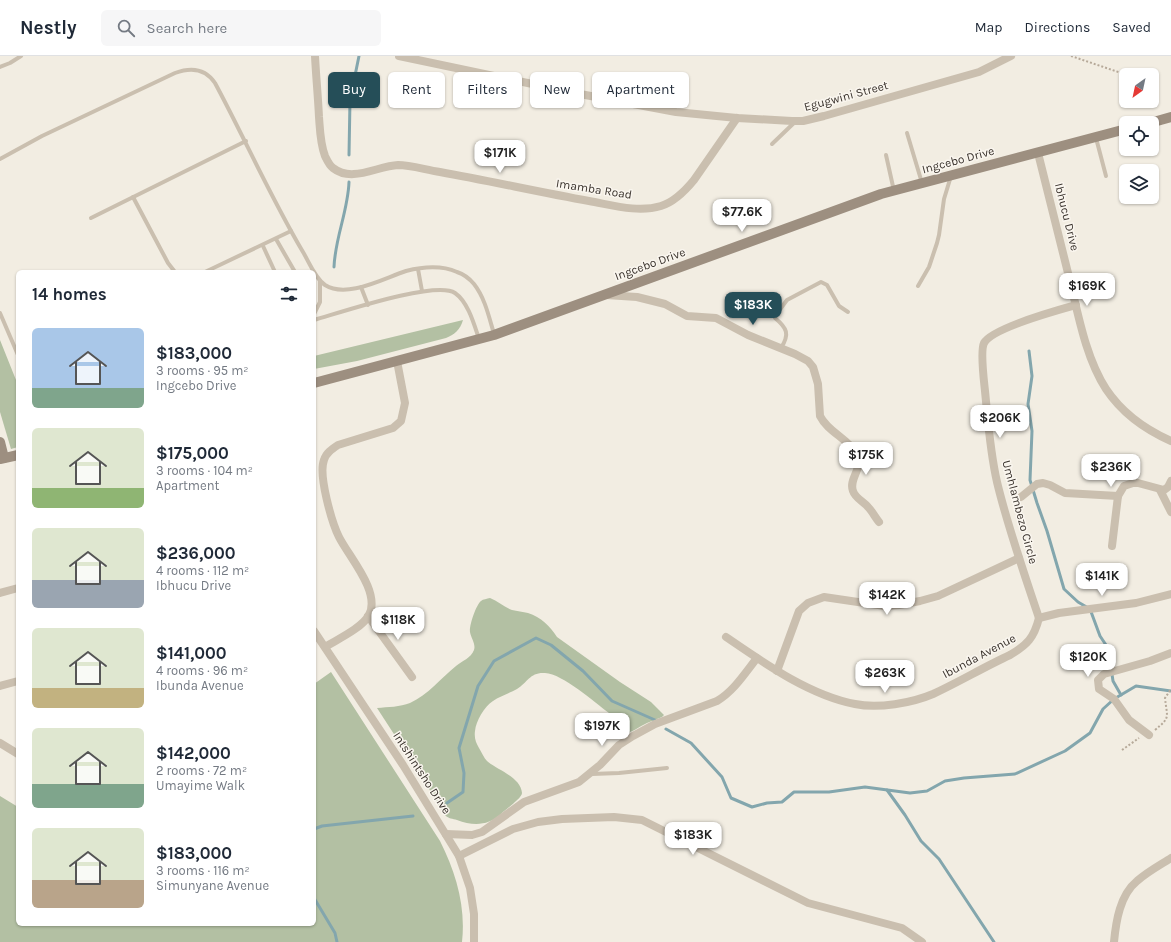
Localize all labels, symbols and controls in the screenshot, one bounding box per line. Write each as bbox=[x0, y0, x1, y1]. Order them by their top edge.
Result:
search box bbox=[101, 10, 381, 46]
text: Nestly bbox=[20, 17, 77, 39]
icon: search bbox=[115, 17, 137, 39]
text: Search here bbox=[147, 19, 227, 37]
text: Map bbox=[975, 19, 1003, 36]
text: Directions bbox=[1025, 19, 1090, 36]
text: Saved bbox=[1112, 19, 1151, 36]
north arrow bbox=[1119, 68, 1159, 108]
map controls bbox=[1119, 68, 1159, 204]
chip: Buy bbox=[328, 72, 380, 108]
chip: Rent bbox=[388, 72, 445, 108]
chip: Filters bbox=[453, 72, 522, 108]
chip: New bbox=[530, 72, 584, 108]
chip: Apartment bbox=[592, 72, 689, 108]
street label: Egugwini Street bbox=[802, 78, 890, 114]
button: locate bbox=[1119, 116, 1159, 156]
pin: $171K bbox=[472, 140, 528, 174]
street label: Ingcebo Drive bbox=[920, 144, 996, 176]
text: $171K bbox=[483, 145, 517, 160]
button: layers bbox=[1119, 164, 1159, 204]
street label: Imamba Road bbox=[555, 176, 633, 202]
street label: Ibhucu Drive bbox=[1052, 182, 1082, 252]
pin: $77.6K bbox=[709, 199, 775, 233]
text: $77.6K bbox=[721, 204, 763, 219]
street label: Ingcebo Drive bbox=[613, 245, 687, 283]
pin: $169K bbox=[1059, 273, 1115, 307]
text: $169K bbox=[1068, 278, 1106, 293]
icon: filters bbox=[278, 283, 300, 305]
text: 14 homes bbox=[32, 284, 107, 304]
pin: $183K bbox=[725, 292, 781, 326]
text: $183K bbox=[734, 297, 772, 312]
text: $183,000 bbox=[156, 343, 232, 363]
icon: home bbox=[64, 344, 112, 392]
text: 3 rooms · 95 m² bbox=[156, 363, 249, 378]
text: Ingcebo Drive bbox=[156, 378, 236, 393]
pin: $206K bbox=[972, 405, 1028, 439]
text: $206K bbox=[979, 410, 1021, 425]
pin: $175K bbox=[838, 442, 894, 476]
text: $175,000 bbox=[156, 443, 229, 463]
icon: home bbox=[64, 444, 112, 492]
text: $175K bbox=[848, 447, 884, 462]
pin: $236K bbox=[1083, 454, 1139, 488]
street label: Umhlambezo Circle bbox=[999, 459, 1041, 565]
text: $236K bbox=[1090, 459, 1132, 474]
text: 3 rooms · 104 m² bbox=[156, 463, 253, 478]
text: Apartment bbox=[156, 478, 219, 493]
text: $236,000 bbox=[156, 543, 235, 563]
icon: home bbox=[64, 544, 112, 592]
text: 4 rooms · 112 m² bbox=[156, 563, 249, 578]
pin: $141K bbox=[1074, 563, 1130, 597]
text: $141K bbox=[1085, 568, 1119, 583]
text: Ibhucu Drive bbox=[156, 578, 231, 593]
pin: $142K bbox=[859, 582, 915, 616]
text: $142K bbox=[868, 587, 906, 602]
pin: $118K bbox=[370, 607, 426, 641]
text: $118K bbox=[380, 612, 416, 627]
street label: Ibunda Avenue bbox=[940, 631, 1018, 681]
text: $141,000 bbox=[156, 643, 227, 663]
icon: home bbox=[64, 644, 112, 692]
pin: $120K bbox=[1060, 644, 1116, 678]
text: $120K bbox=[1069, 649, 1107, 664]
pin: $263K bbox=[857, 660, 913, 694]
text: 4 rooms · 96 m² bbox=[156, 663, 248, 678]
text: $263K bbox=[864, 665, 906, 680]
text: Ibunda Avenue bbox=[156, 678, 244, 693]
pin: $197K bbox=[574, 713, 630, 747]
text: $197K bbox=[584, 718, 620, 733]
street label: Intshintsho Drive bbox=[390, 729, 454, 817]
text: $142,000 bbox=[156, 743, 231, 763]
icon: home bbox=[64, 744, 112, 792]
text: 2 rooms · 72 m² bbox=[156, 763, 247, 778]
text: Umayime Walk bbox=[156, 778, 245, 793]
pin: $183K bbox=[665, 822, 721, 856]
text: $183K bbox=[674, 827, 712, 842]
text: $183,000 bbox=[156, 843, 232, 863]
icon: home bbox=[64, 844, 112, 892]
text: 3 rooms · 116 m² bbox=[156, 863, 250, 878]
text: Simunyane Avenue bbox=[156, 878, 269, 893]

